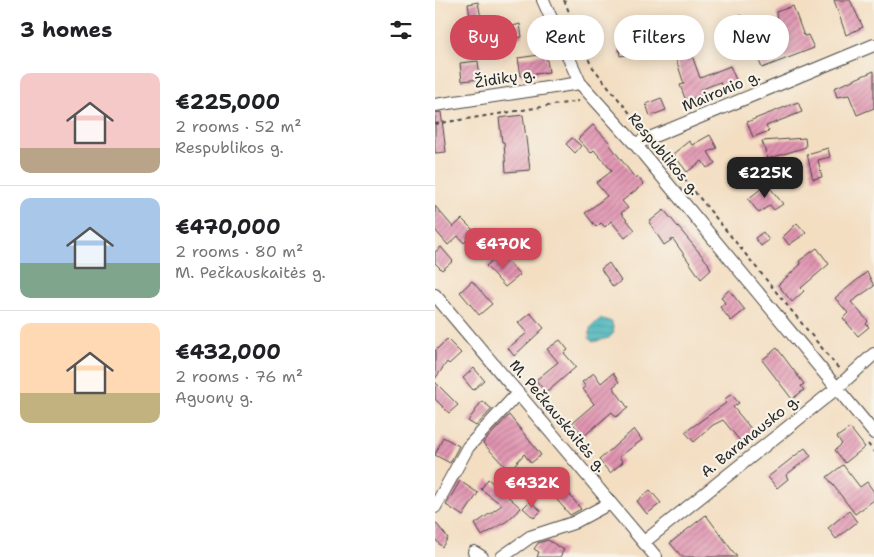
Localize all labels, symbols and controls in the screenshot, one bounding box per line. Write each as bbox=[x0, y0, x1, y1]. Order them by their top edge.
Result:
chip: Buy bbox=[450, 15, 517, 60]
chip: Rent bbox=[527, 15, 604, 60]
chip: Filters bbox=[614, 15, 704, 60]
chip: New bbox=[714, 15, 789, 60]
text: 3 homes bbox=[20, 16, 112, 44]
icon: filters bbox=[387, 16, 415, 44]
street label: Židikų g. bbox=[473, 62, 537, 93]
street label: Maironio g. bbox=[679, 66, 763, 116]
text: €225,000 bbox=[175, 88, 280, 116]
icon: home bbox=[60, 93, 120, 153]
street label: Respublikos g. bbox=[624, 109, 704, 200]
text: 2 rooms · 52 m² bbox=[175, 116, 302, 137]
text: Respublikos g. bbox=[175, 137, 284, 158]
pin: €225K bbox=[730, 156, 800, 199]
text: €225K bbox=[738, 162, 792, 183]
text: €470,000 bbox=[175, 213, 281, 241]
icon: home bbox=[60, 218, 120, 278]
pin: €470K bbox=[468, 228, 538, 270]
text: €470K bbox=[476, 233, 530, 254]
text: 2 rooms · 80 m² bbox=[175, 241, 303, 262]
text: M. Pečkauskaitės g. bbox=[175, 262, 326, 283]
text: €432,000 bbox=[175, 338, 281, 366]
icon: home bbox=[60, 343, 120, 403]
street label: M. Pečkauskaitės g. bbox=[505, 355, 611, 477]
text: 2 rooms · 76 m² bbox=[175, 366, 303, 387]
text: Aguonų g. bbox=[175, 387, 253, 408]
street label: A. Baranausko g. bbox=[697, 390, 804, 482]
pin: €432K bbox=[497, 466, 567, 509]
text: €432K bbox=[505, 472, 559, 493]

